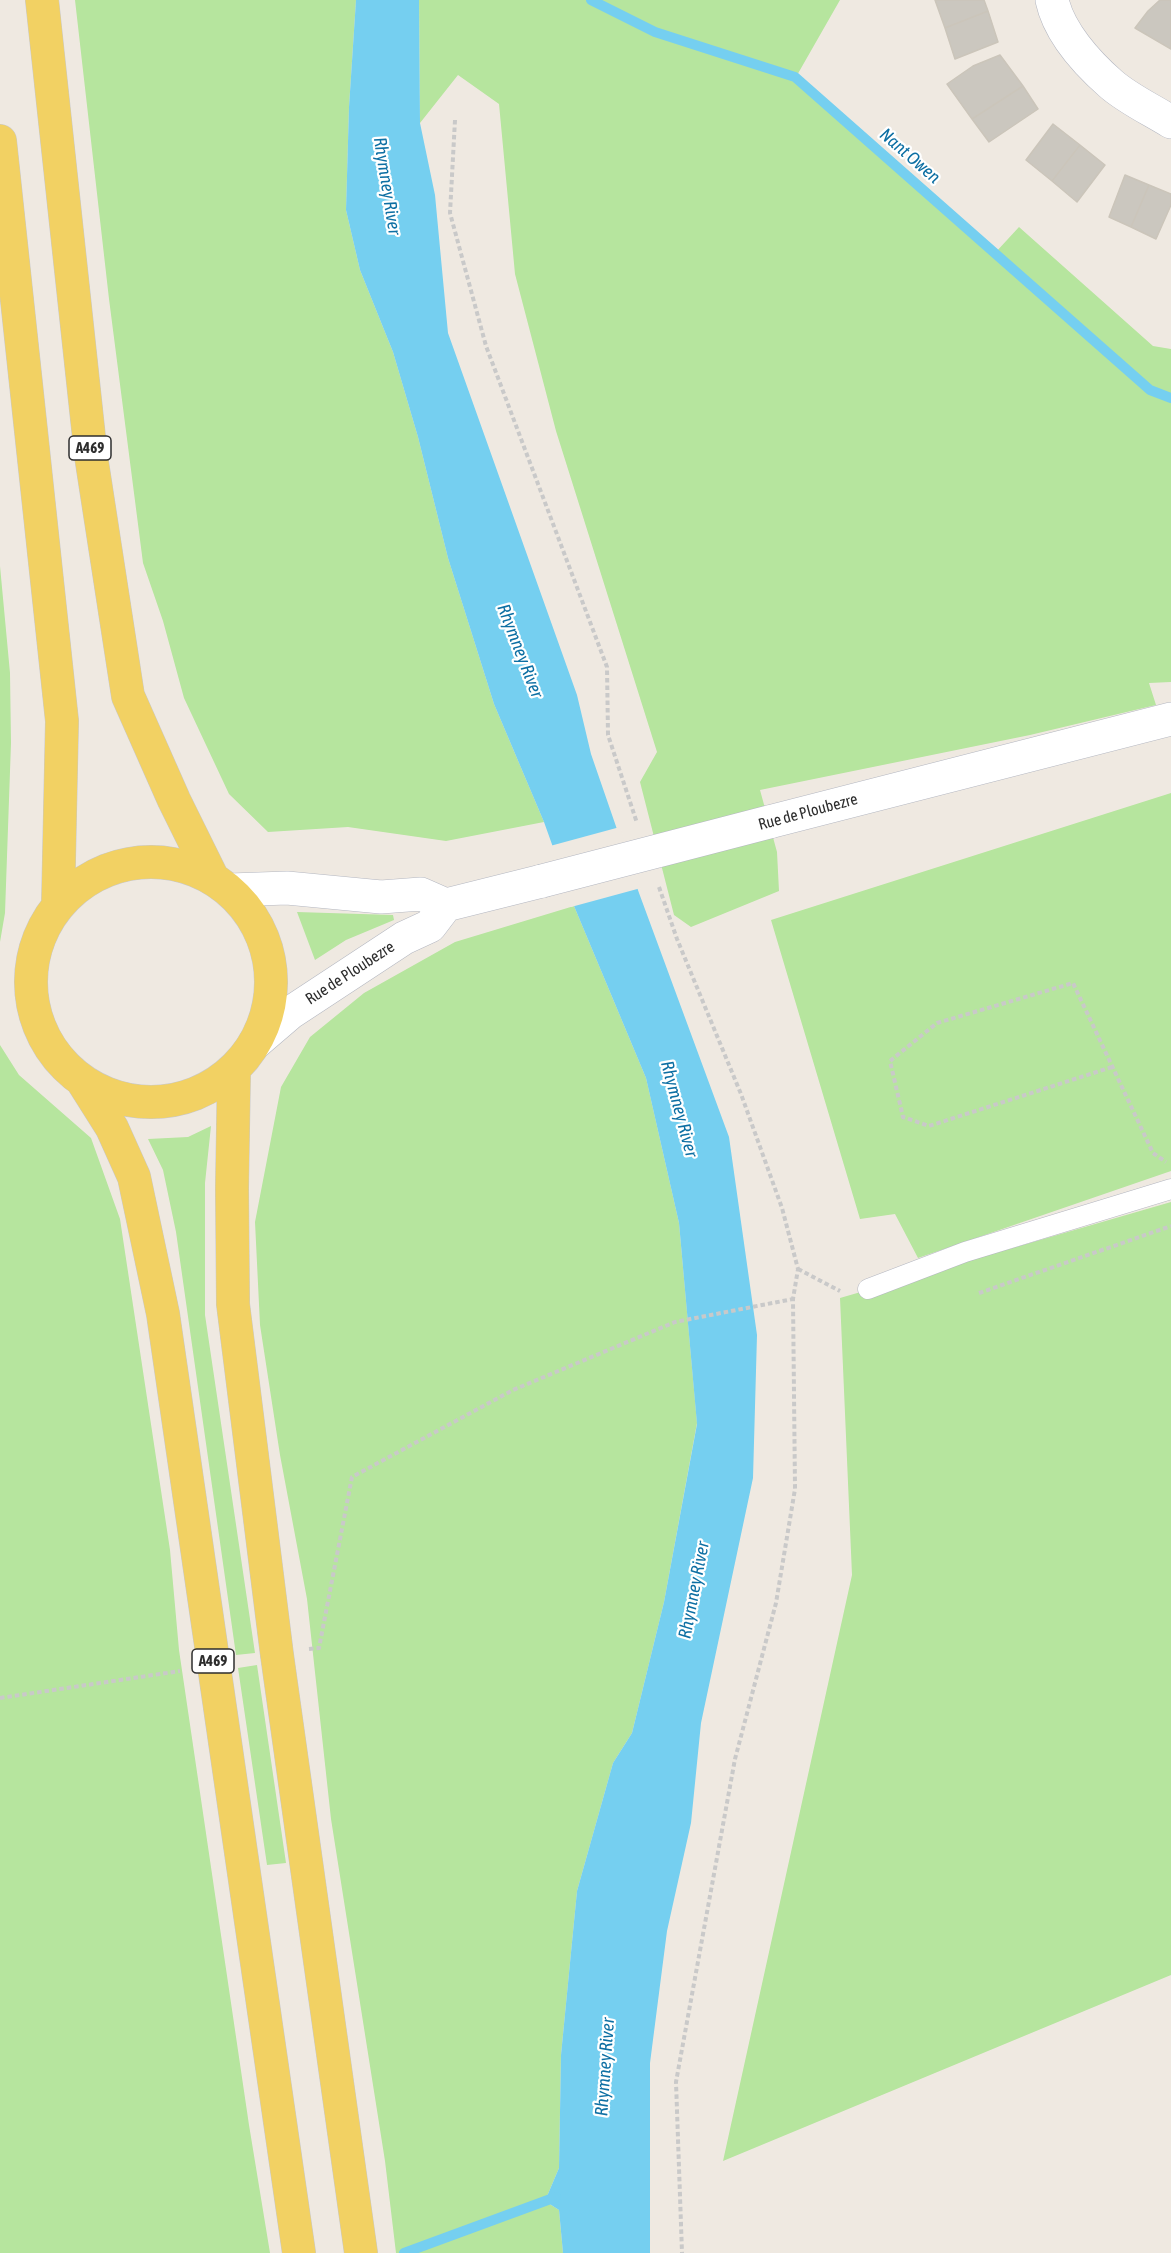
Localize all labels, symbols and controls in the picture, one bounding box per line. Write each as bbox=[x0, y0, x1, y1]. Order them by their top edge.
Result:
water label: Nant Owen bbox=[875, 124, 945, 188]
water label: Rhymney River bbox=[369, 136, 405, 236]
road number: A469 bbox=[69, 436, 111, 460]
water label: Rhymney River bbox=[492, 601, 548, 701]
street label: Rue de Ploubezre bbox=[756, 790, 860, 834]
street label: Rue de Ploubezre bbox=[302, 937, 398, 1009]
water label: Rhymney River bbox=[656, 1059, 702, 1159]
water label: Rhymney River bbox=[674, 1540, 714, 1640]
road number: A469 bbox=[192, 1649, 234, 1673]
water label: Rhymney River bbox=[591, 2017, 619, 2117]

